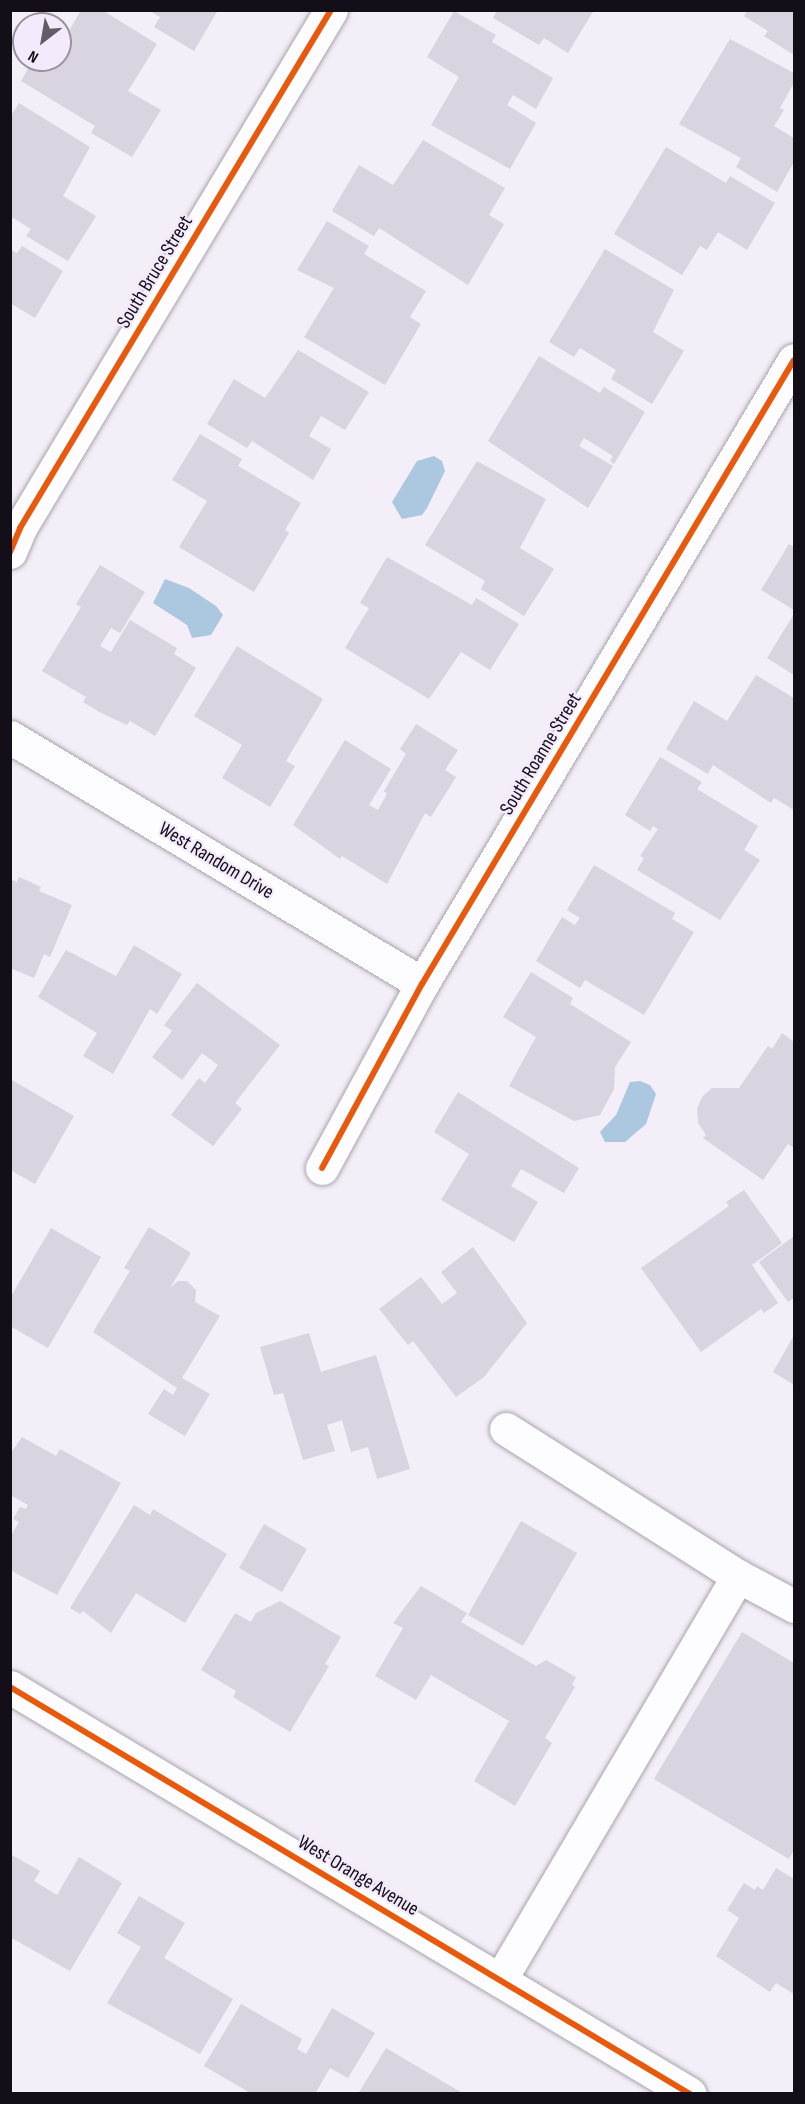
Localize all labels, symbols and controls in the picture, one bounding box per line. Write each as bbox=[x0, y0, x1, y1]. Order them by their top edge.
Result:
north arrow bbox=[12, 12, 72, 72]
text: N bbox=[25, 46, 42, 66]
street label: South Bruce Street bbox=[112, 211, 198, 333]
street label: South Roanne Street bbox=[495, 688, 587, 820]
street label: West Random Drive bbox=[154, 817, 278, 905]
street label: West Orange Avenue bbox=[293, 1831, 423, 1921]

